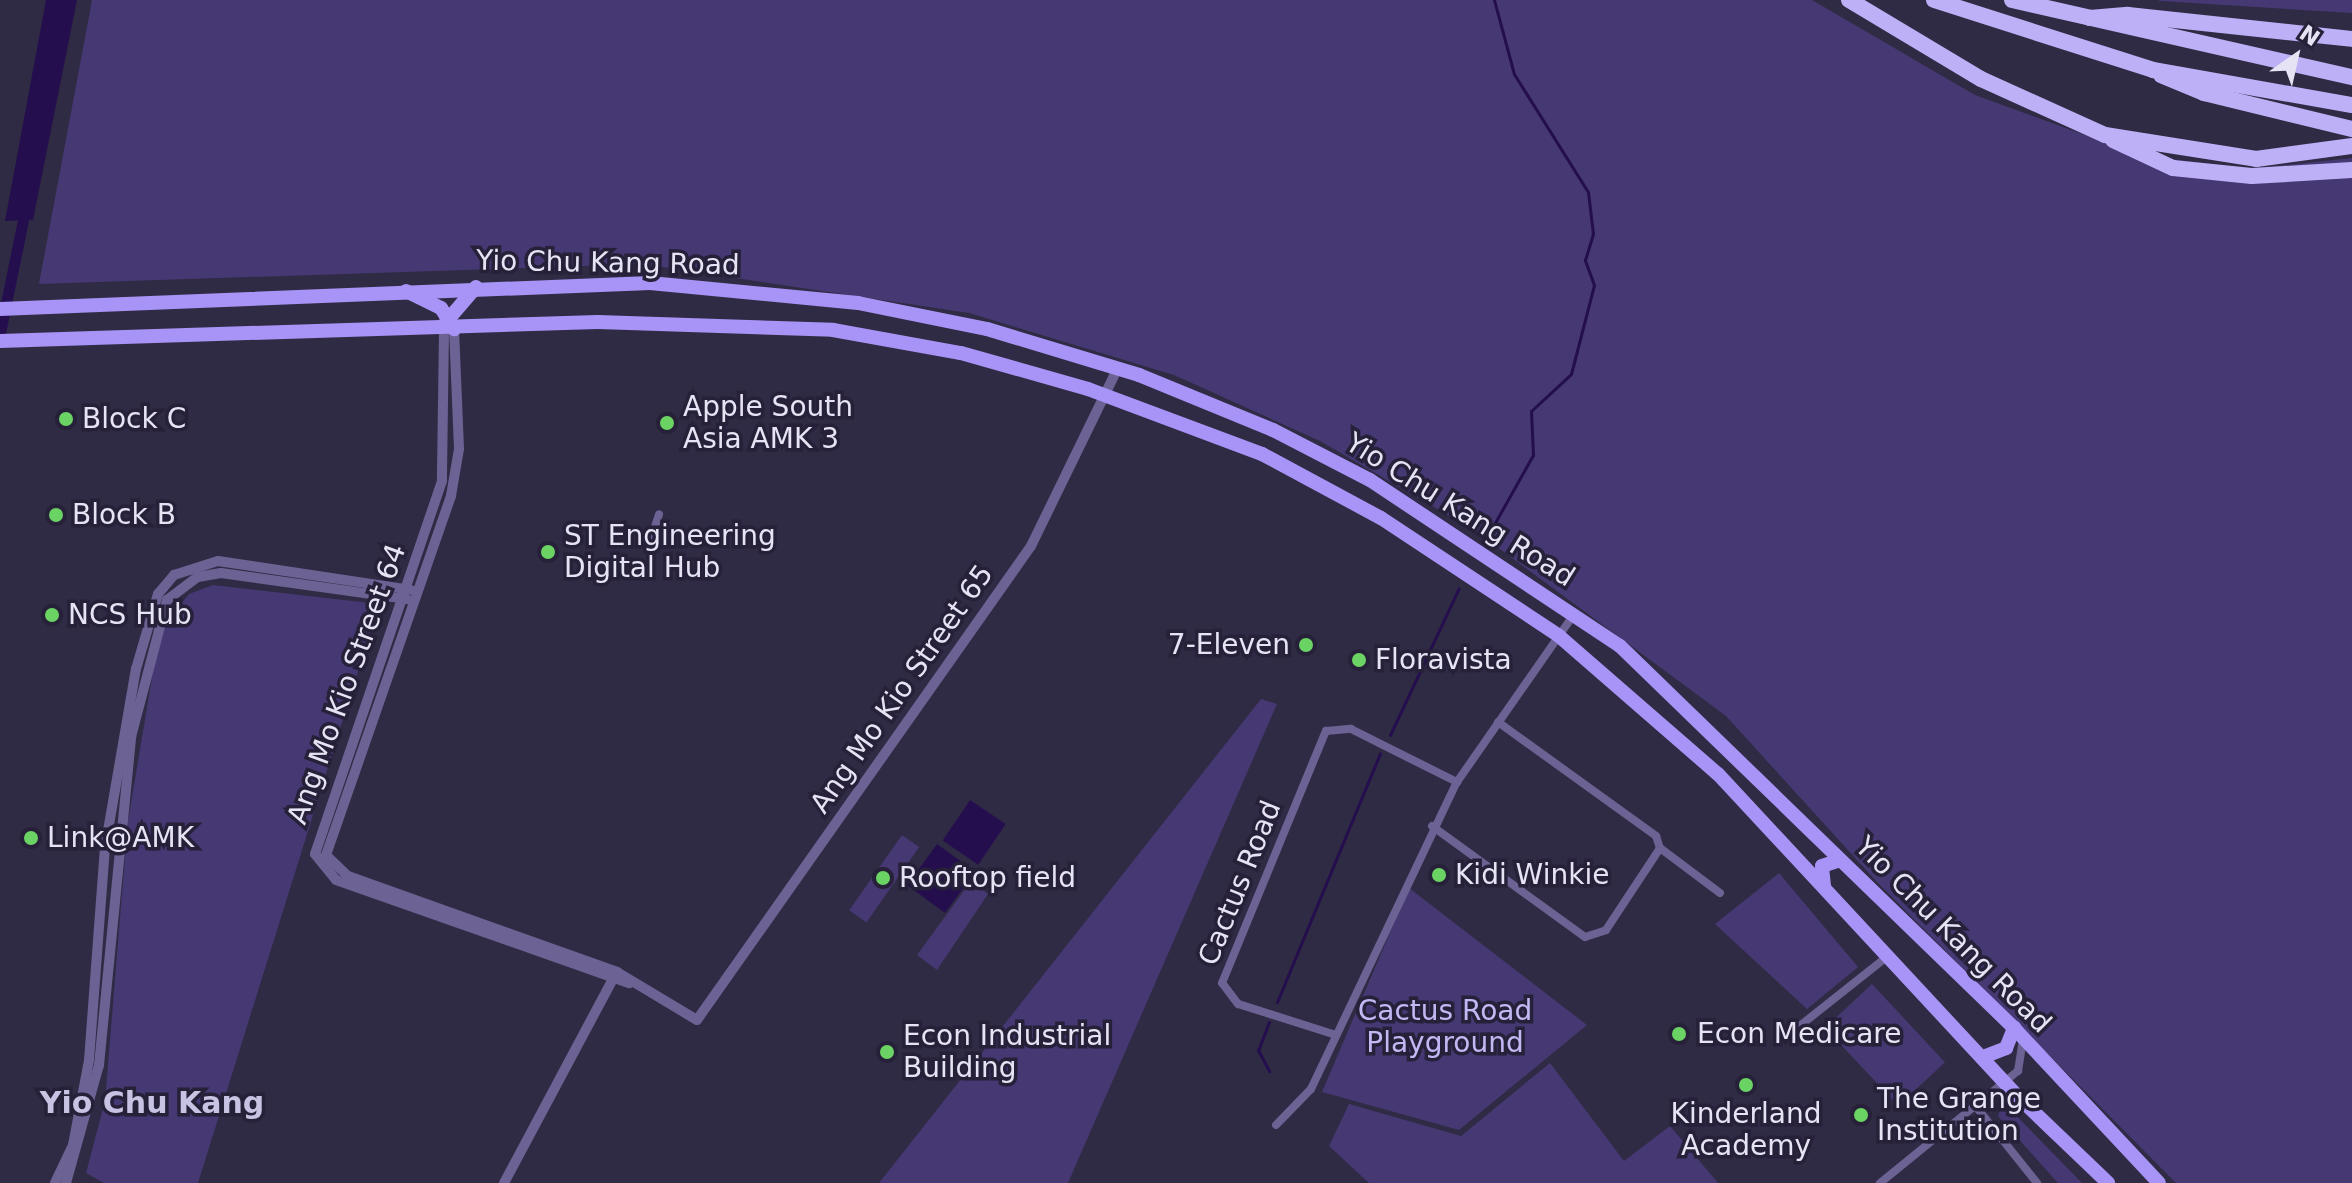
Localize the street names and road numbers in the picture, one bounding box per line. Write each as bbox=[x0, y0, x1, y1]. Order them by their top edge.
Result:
street label: Yio Chu Kang Road bbox=[476, 244, 740, 282]
street label: Yio Chu Kang Road bbox=[1339, 426, 1581, 594]
street label: Ang Mo Kio Street 64 bbox=[281, 539, 413, 829]
street label: Ang Mo Kio Street 65 bbox=[803, 558, 1001, 820]
street label: Cactus Road bbox=[1192, 796, 1288, 970]
street label: Yio Chu Kang Road bbox=[1848, 830, 2058, 1040]

